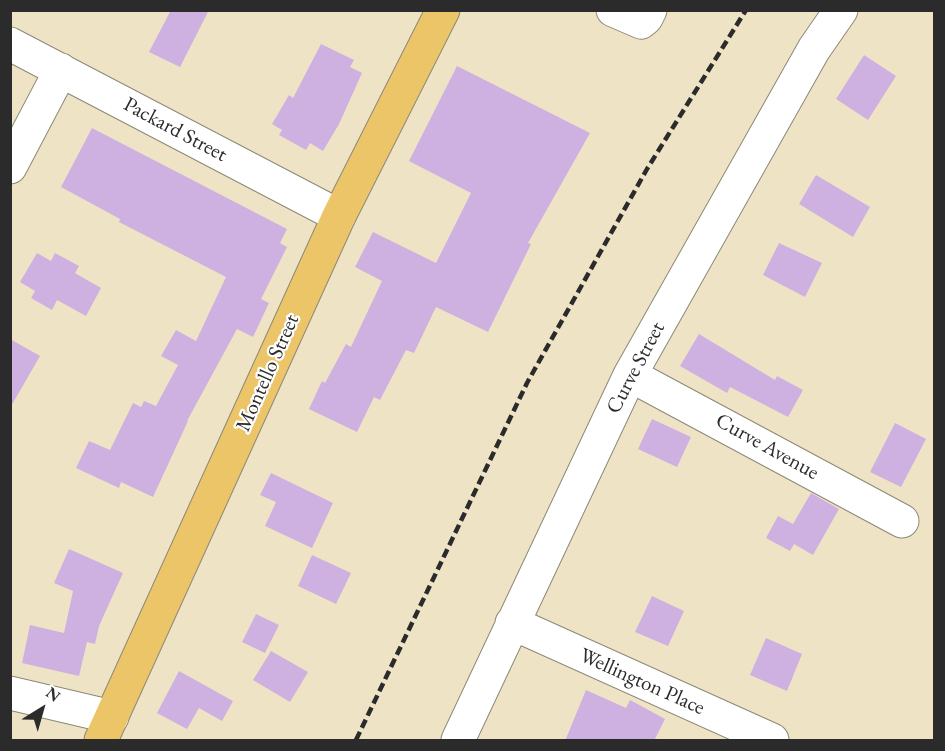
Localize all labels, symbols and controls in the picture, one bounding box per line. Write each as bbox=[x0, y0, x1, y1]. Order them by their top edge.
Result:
street label: Packard Street bbox=[119, 92, 231, 168]
street label: Montello Street bbox=[231, 311, 305, 435]
street label: Curve Street bbox=[601, 318, 671, 418]
street label: Curve Avenue bbox=[711, 408, 823, 486]
street label: Wellington Place bbox=[575, 643, 709, 721]
north arrow bbox=[12, 679, 72, 739]
text: N bbox=[42, 682, 65, 707]

